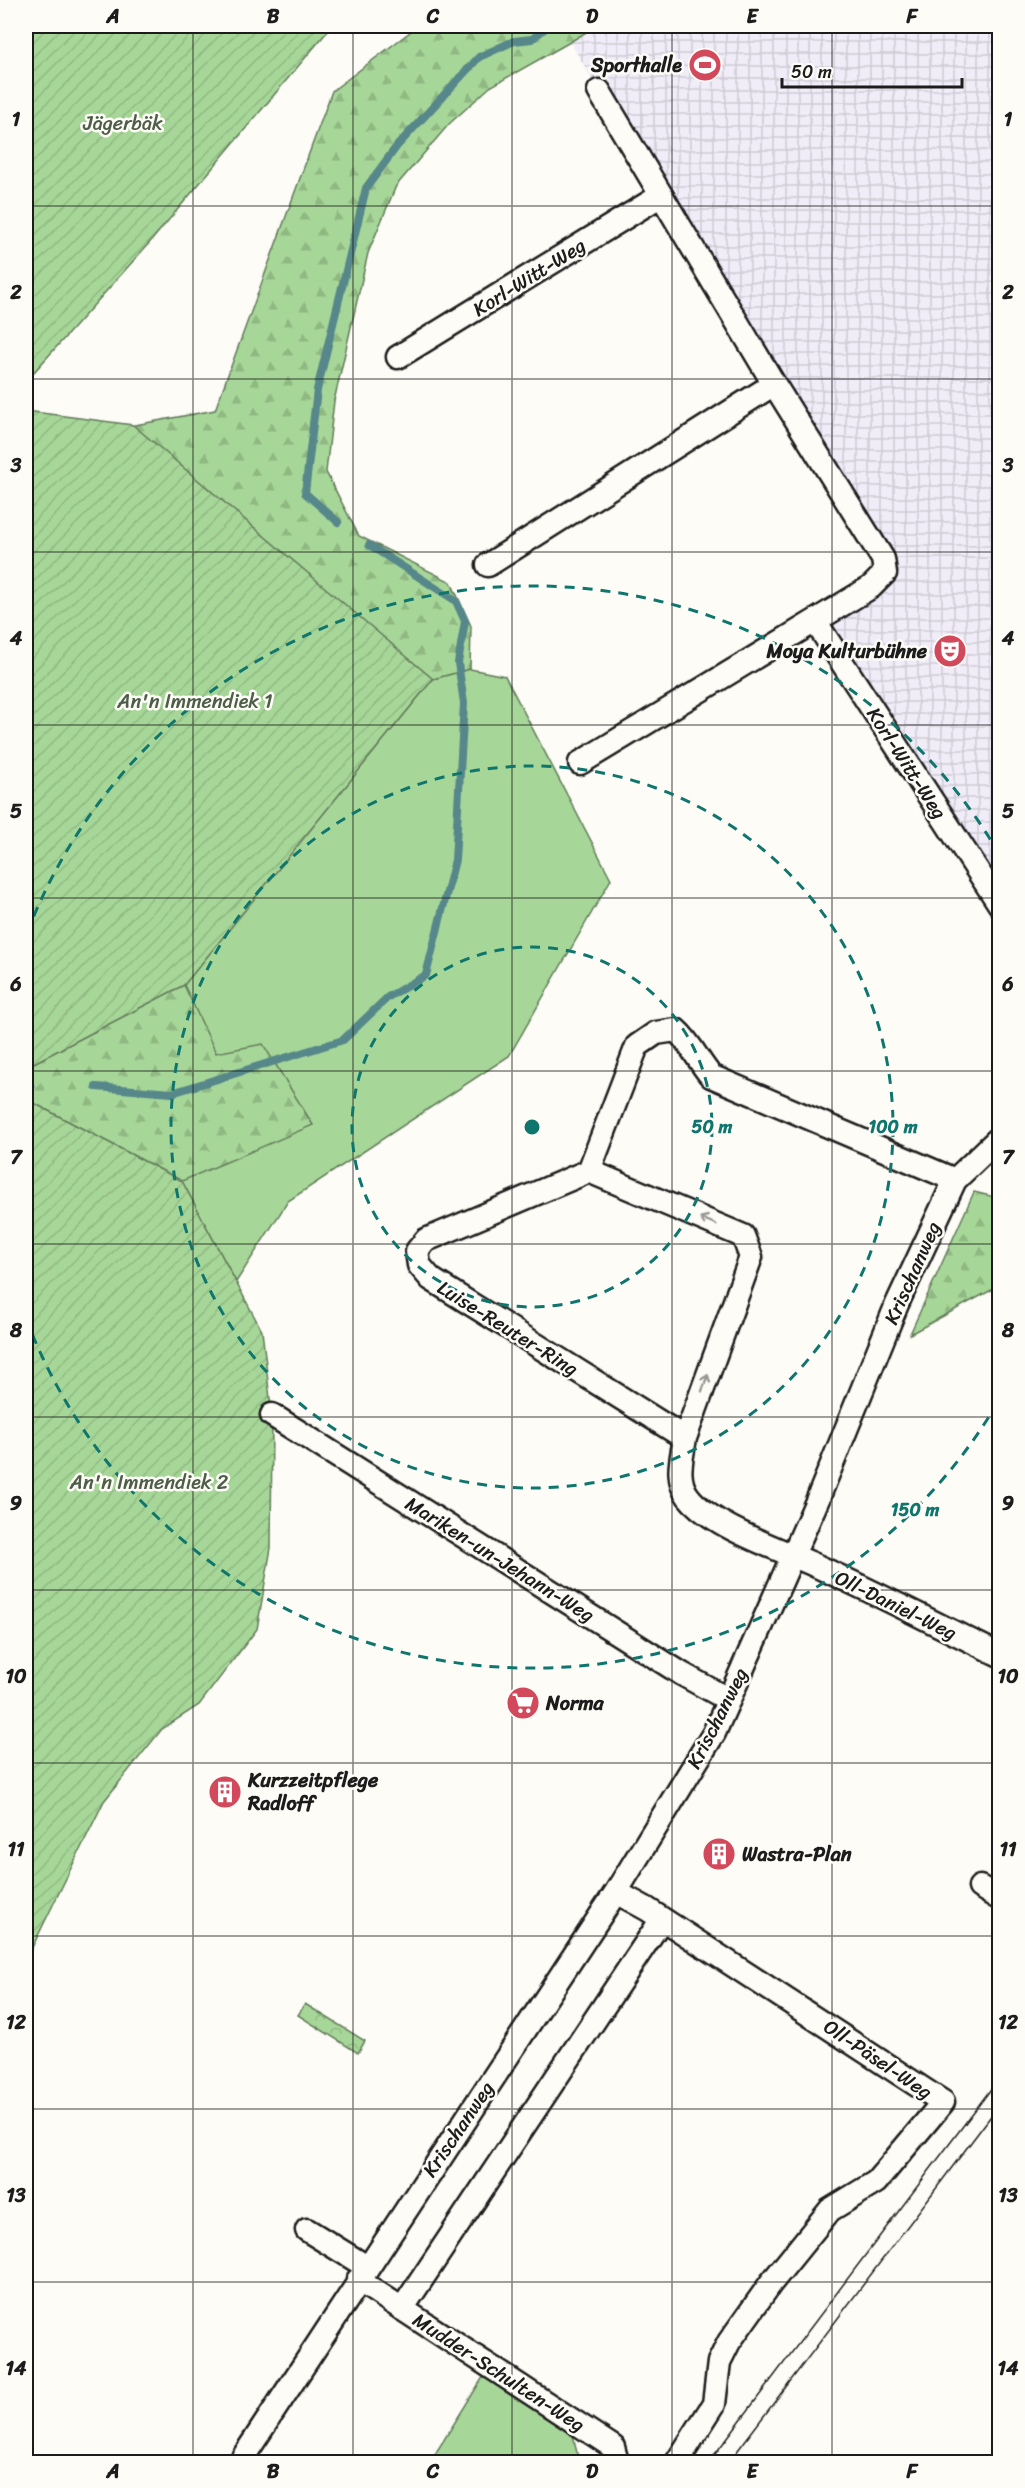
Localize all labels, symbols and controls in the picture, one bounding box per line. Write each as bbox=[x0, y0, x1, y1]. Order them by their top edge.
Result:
text: A bbox=[105, 0, 120, 34]
text: B bbox=[267, 0, 280, 34]
text: C bbox=[426, 0, 440, 34]
text: D bbox=[586, 0, 599, 34]
text: E bbox=[746, 0, 759, 34]
text: F bbox=[906, 0, 919, 34]
sports icon: Sporthalle bbox=[687, 47, 723, 83]
place label: Sporthalle bbox=[590, 48, 682, 83]
scale bar bbox=[782, 51, 962, 89]
text: 50 m bbox=[791, 56, 832, 88]
text: 1 bbox=[12, 102, 21, 137]
text: 1 bbox=[1004, 102, 1013, 137]
park label: Jägerbäk bbox=[82, 106, 163, 141]
street label: Korl-Witt-Weg bbox=[466, 229, 593, 326]
text: 2 bbox=[9, 275, 22, 310]
text: 2 bbox=[1001, 275, 1014, 310]
text: 3 bbox=[10, 448, 22, 483]
text: 3 bbox=[1002, 448, 1014, 483]
text: 4 bbox=[9, 621, 23, 656]
text: 4 bbox=[1001, 621, 1015, 656]
theatre icon: Moya Kulturbühne bbox=[932, 633, 968, 669]
place label: Moya Kulturbühne bbox=[765, 634, 928, 669]
park label: An'n Immendiek 1 bbox=[116, 684, 273, 719]
street label: Korl-Witt-Weg bbox=[857, 700, 956, 827]
text: 5 bbox=[10, 794, 22, 829]
text: 5 bbox=[1002, 794, 1014, 829]
text: 6 bbox=[9, 967, 22, 1002]
text: 6 bbox=[1001, 967, 1014, 1002]
text: 50 m bbox=[692, 1111, 733, 1143]
text: 100 m bbox=[869, 1111, 918, 1143]
centre of rings bbox=[522, 1117, 542, 1137]
text: 7 bbox=[10, 1140, 23, 1175]
text: 7 bbox=[1002, 1140, 1015, 1175]
one-way arrow bbox=[699, 1215, 718, 1226]
street label: Krischanweg bbox=[874, 1216, 951, 1331]
street label: Luise-Reuter-Ring bbox=[430, 1271, 585, 1386]
text: 8 bbox=[9, 1313, 23, 1348]
text: 8 bbox=[1001, 1313, 1015, 1348]
one-way arrow bbox=[700, 1374, 711, 1393]
park label: An'n Immendiek 2 bbox=[69, 1465, 229, 1500]
text: 9 bbox=[10, 1486, 22, 1521]
text: 9 bbox=[1002, 1486, 1014, 1521]
street label: Mariken-un-Jehann-Weg bbox=[398, 1487, 602, 1632]
text: 150 m bbox=[891, 1494, 939, 1526]
street label: Oll-Daniel-Weg bbox=[829, 1561, 963, 1650]
text: 10 bbox=[5, 1659, 27, 1694]
text: 10 bbox=[997, 1659, 1019, 1694]
street label: Krischanweg bbox=[677, 1661, 758, 1775]
supermarket icon: Norma bbox=[505, 1685, 541, 1721]
place label: Norma bbox=[545, 1686, 605, 1721]
place label: Kurzzeitpflege Radloff bbox=[247, 1763, 379, 1821]
building icon: Kurzzeitpflege Radloff bbox=[207, 1774, 243, 1810]
text: 11 bbox=[7, 1832, 25, 1867]
text: 11 bbox=[999, 1832, 1017, 1867]
building icon: Wastra-Plan bbox=[701, 1836, 737, 1872]
place label: Wastra-Plan bbox=[742, 1837, 852, 1872]
text: 12 bbox=[6, 2005, 27, 2040]
text: 12 bbox=[998, 2005, 1019, 2040]
street label: Oll-Päsel-Weg bbox=[816, 2010, 939, 2109]
street label: Krischanweg bbox=[413, 2074, 504, 2185]
text: 13 bbox=[6, 2178, 26, 2213]
text: 13 bbox=[998, 2178, 1018, 2213]
street label: Mudder-Schulten-Weg bbox=[405, 2303, 592, 2442]
text: 14 bbox=[5, 2351, 27, 2386]
text: 14 bbox=[997, 2351, 1019, 2386]
text: A bbox=[105, 2454, 120, 2488]
text: B bbox=[267, 2454, 280, 2488]
text: C bbox=[426, 2454, 440, 2488]
text: D bbox=[586, 2454, 599, 2488]
text: E bbox=[746, 2454, 759, 2488]
text: F bbox=[906, 2454, 919, 2488]

